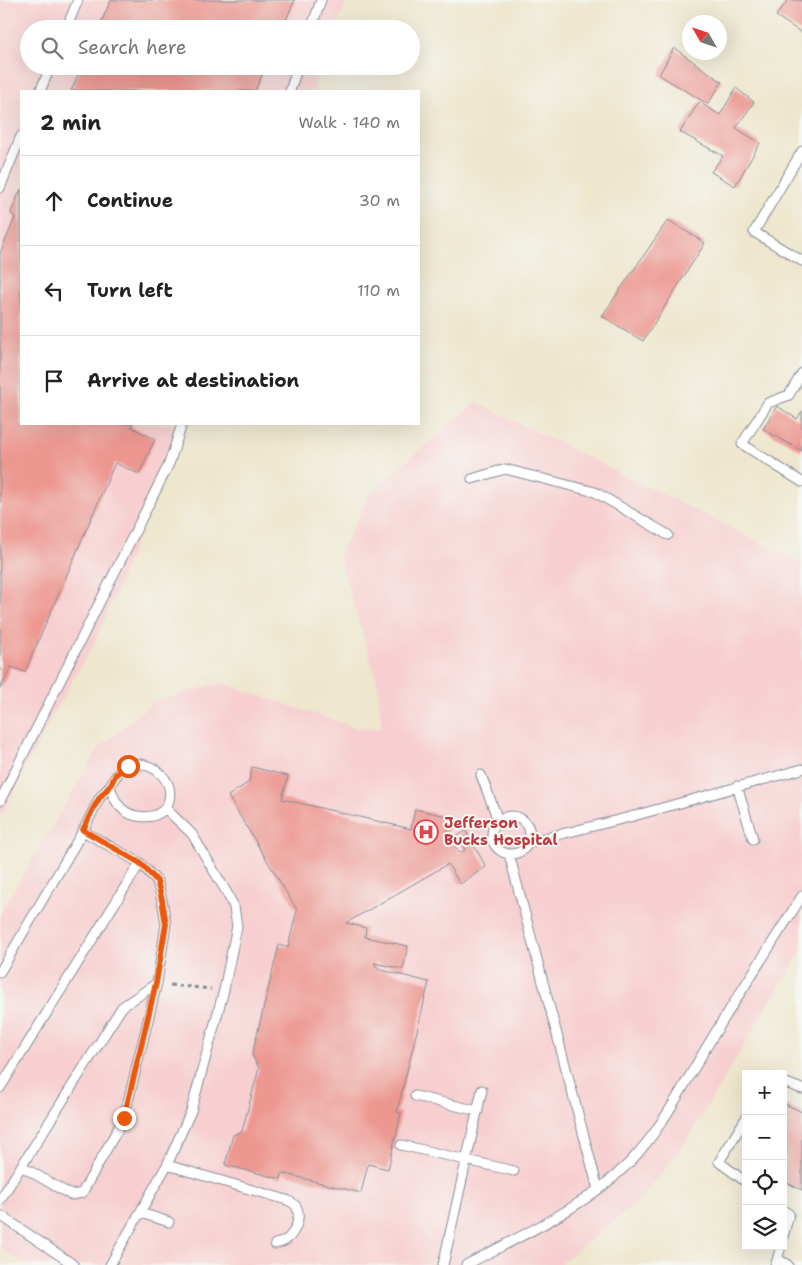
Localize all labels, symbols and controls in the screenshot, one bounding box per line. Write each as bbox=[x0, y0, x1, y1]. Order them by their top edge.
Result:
north arrow bbox=[682, 15, 727, 60]
search box bbox=[20, 20, 420, 75]
icon: search bbox=[38, 34, 66, 62]
text: Search here bbox=[78, 35, 187, 60]
text: 2 min bbox=[40, 109, 101, 137]
text: Walk · 140 m bbox=[298, 112, 400, 133]
icon: ahead bbox=[40, 187, 68, 215]
text: Continue bbox=[87, 188, 173, 213]
text: 30 m bbox=[359, 190, 400, 211]
icon: left bbox=[40, 277, 68, 305]
text: Turn left bbox=[87, 278, 173, 303]
text: 110 m bbox=[357, 280, 400, 301]
icon: arrive bbox=[40, 367, 68, 395]
text: Arrive at destination bbox=[87, 368, 299, 393]
route start bbox=[117, 755, 140, 778]
place label: Jefferson Bucks Hospital bbox=[444, 813, 558, 850]
hospital icon: Jefferson Bucks Hospital bbox=[413, 819, 439, 845]
map controls bbox=[742, 1070, 787, 1250]
button: + bbox=[742, 1070, 787, 1115]
route end bbox=[113, 1107, 136, 1130]
button: − bbox=[742, 1115, 787, 1160]
button: locate bbox=[742, 1160, 787, 1205]
button: layers bbox=[742, 1205, 787, 1250]

